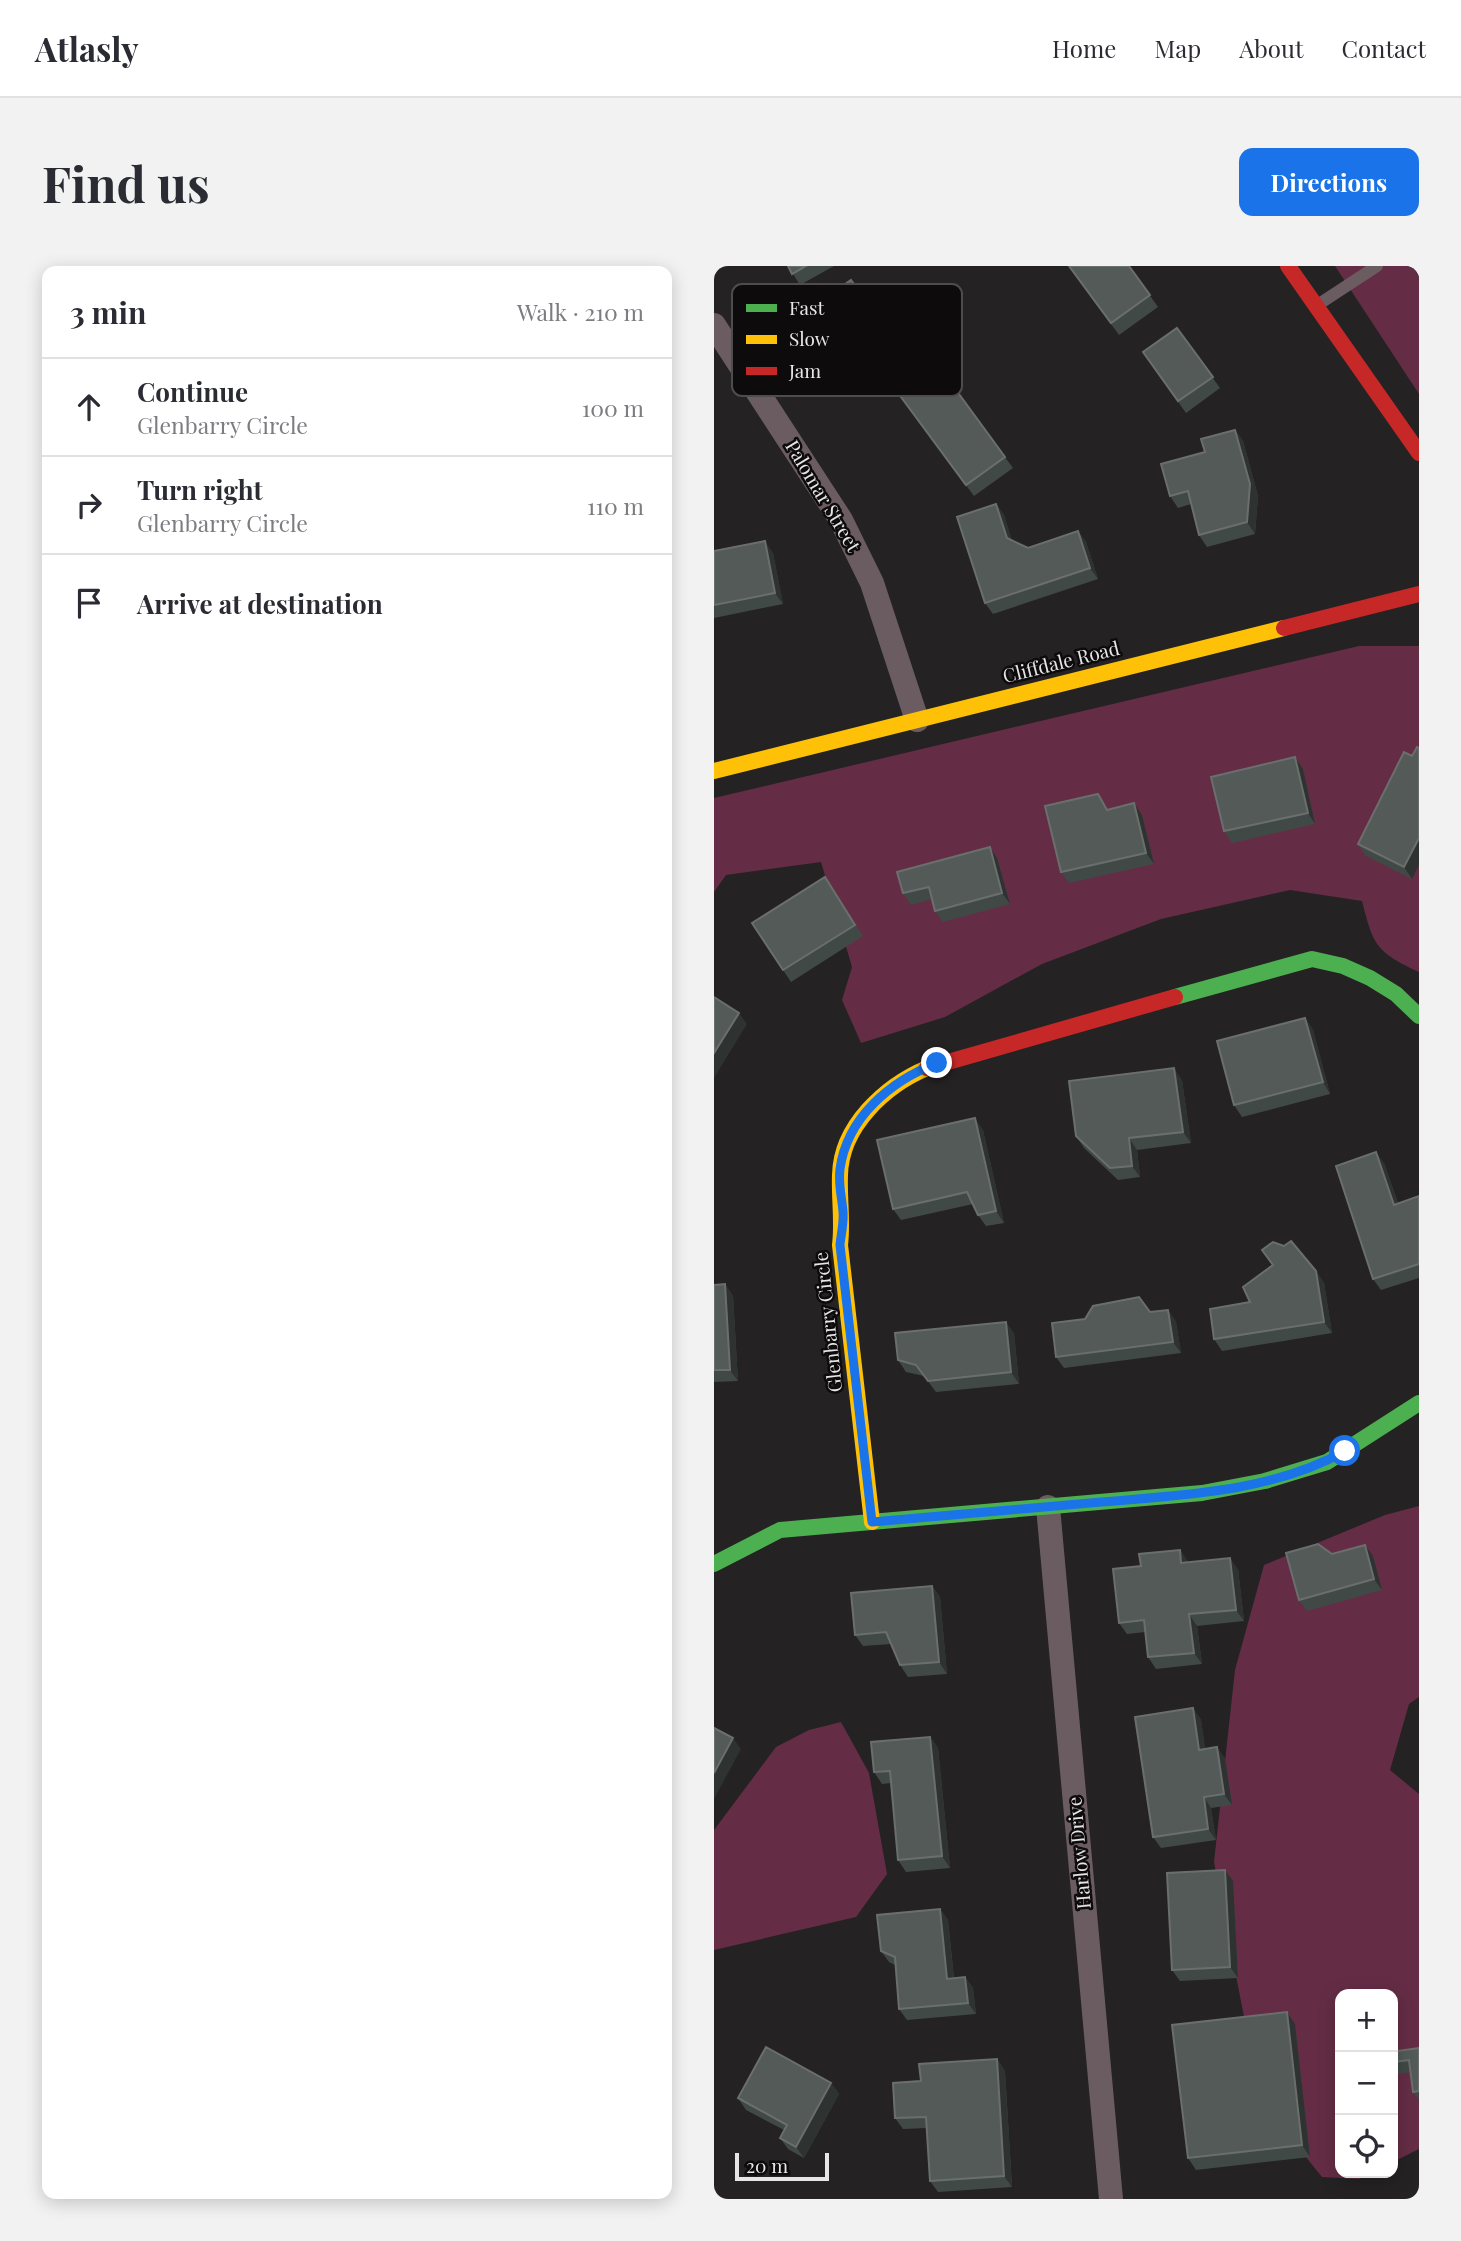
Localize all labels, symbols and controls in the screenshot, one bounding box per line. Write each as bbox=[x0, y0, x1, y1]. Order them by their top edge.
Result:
text: Atlasly bbox=[35, 26, 139, 70]
text: Home bbox=[1052, 32, 1116, 64]
text: Map bbox=[1154, 32, 1201, 64]
text: About bbox=[1239, 32, 1303, 64]
text: Contact bbox=[1341, 32, 1426, 64]
button: Directions bbox=[1239, 148, 1419, 216]
text: Find us bbox=[42, 150, 210, 215]
legend bbox=[732, 284, 962, 396]
text: 3 min bbox=[70, 292, 146, 332]
text: Fast bbox=[789, 294, 825, 320]
text: Walk · 210 m bbox=[517, 296, 644, 327]
text: Slow bbox=[789, 325, 830, 351]
text: Jam bbox=[788, 357, 821, 383]
text: Continue bbox=[137, 374, 248, 409]
icon: ahead bbox=[70, 388, 108, 426]
text: 100 m bbox=[582, 392, 644, 423]
text: Glenbarry Circle bbox=[137, 409, 308, 440]
street label: Palomar Street bbox=[780, 435, 868, 557]
text: Turn right bbox=[137, 472, 263, 507]
icon: right bbox=[70, 486, 108, 524]
text: 110 m bbox=[587, 490, 644, 521]
text: Glenbarry Circle bbox=[137, 507, 308, 538]
icon: arrive bbox=[70, 584, 108, 622]
text: Arrive at destination bbox=[137, 586, 383, 621]
street label: Cliffdale Road bbox=[1000, 634, 1122, 688]
route end bbox=[921, 1047, 952, 1078]
street label: Glenbarry Circle bbox=[807, 1251, 847, 1394]
route start bbox=[1329, 1435, 1360, 1466]
street label: Harlow Drive bbox=[1060, 1796, 1096, 1910]
map controls bbox=[1335, 1989, 1398, 2178]
button: + bbox=[1335, 1989, 1398, 2052]
button: − bbox=[1335, 2052, 1398, 2115]
button: locate bbox=[1335, 2115, 1398, 2178]
scale bar bbox=[735, 2150, 830, 2182]
text: 20 m bbox=[746, 2152, 788, 2178]

